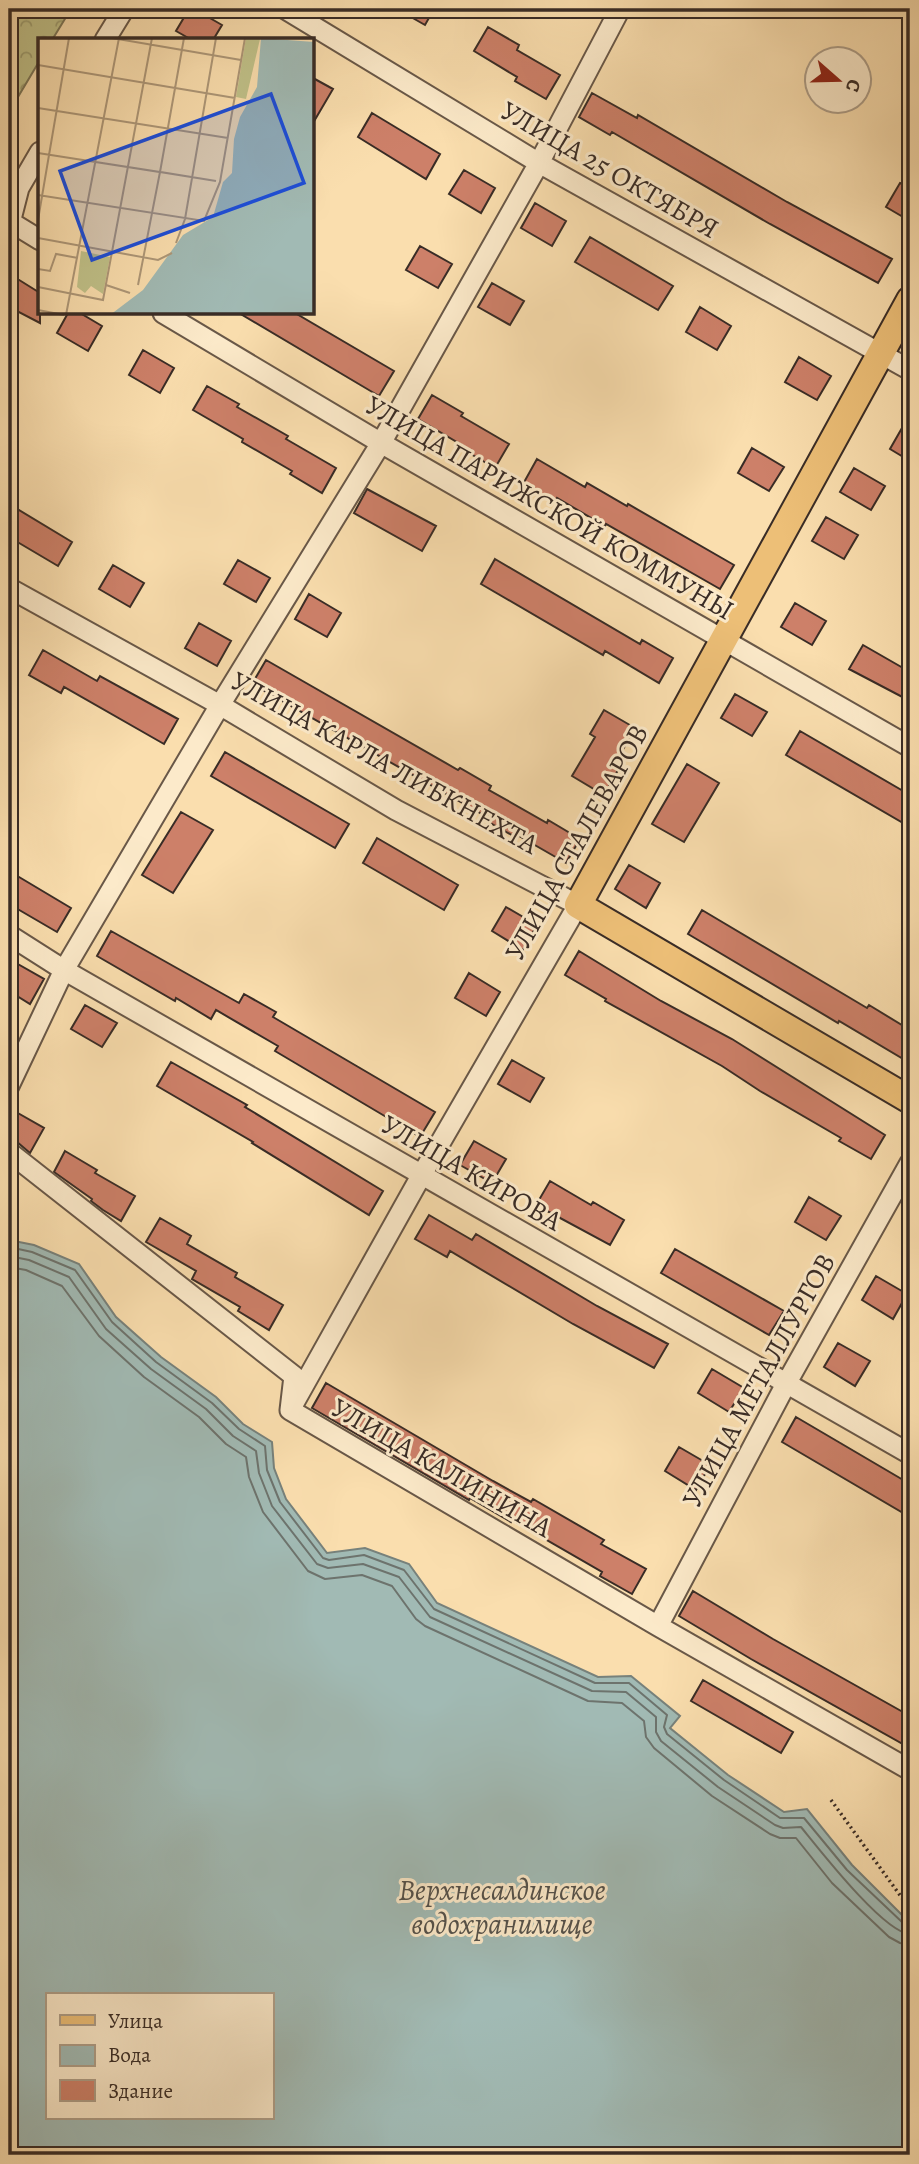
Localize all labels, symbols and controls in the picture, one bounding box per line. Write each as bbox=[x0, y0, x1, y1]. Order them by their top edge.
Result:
inset map bbox=[38, 38, 315, 315]
north arrow bbox=[804, 46, 874, 116]
text: С bbox=[839, 76, 867, 95]
street label: УЛИЦА 25 ОКТЯБРЯ bbox=[493, 92, 726, 248]
street label: УЛИЦА ПАРИЖСКОЙ КОММУНЫ bbox=[358, 386, 741, 629]
street label: УЛИЦА КАРЛА ЛИБКНЕХТА bbox=[224, 662, 546, 864]
street label: УЛИЦА СТАЛЕВАРОВ bbox=[496, 718, 658, 967]
street label: УЛИЦА КИРОВА bbox=[374, 1106, 569, 1240]
street label: УЛИЦА МЕТАЛЛУРГОВ bbox=[673, 1247, 845, 1514]
street label: УЛИЦА КАЛИНИНА bbox=[324, 1389, 559, 1547]
water label: Верхнесалдинское водохранилище bbox=[398, 1870, 606, 1944]
legend bbox=[46, 1993, 273, 2118]
text: Улица bbox=[108, 2007, 163, 2035]
text: Вода bbox=[108, 2041, 151, 2069]
text: Здание bbox=[108, 2077, 173, 2105]

